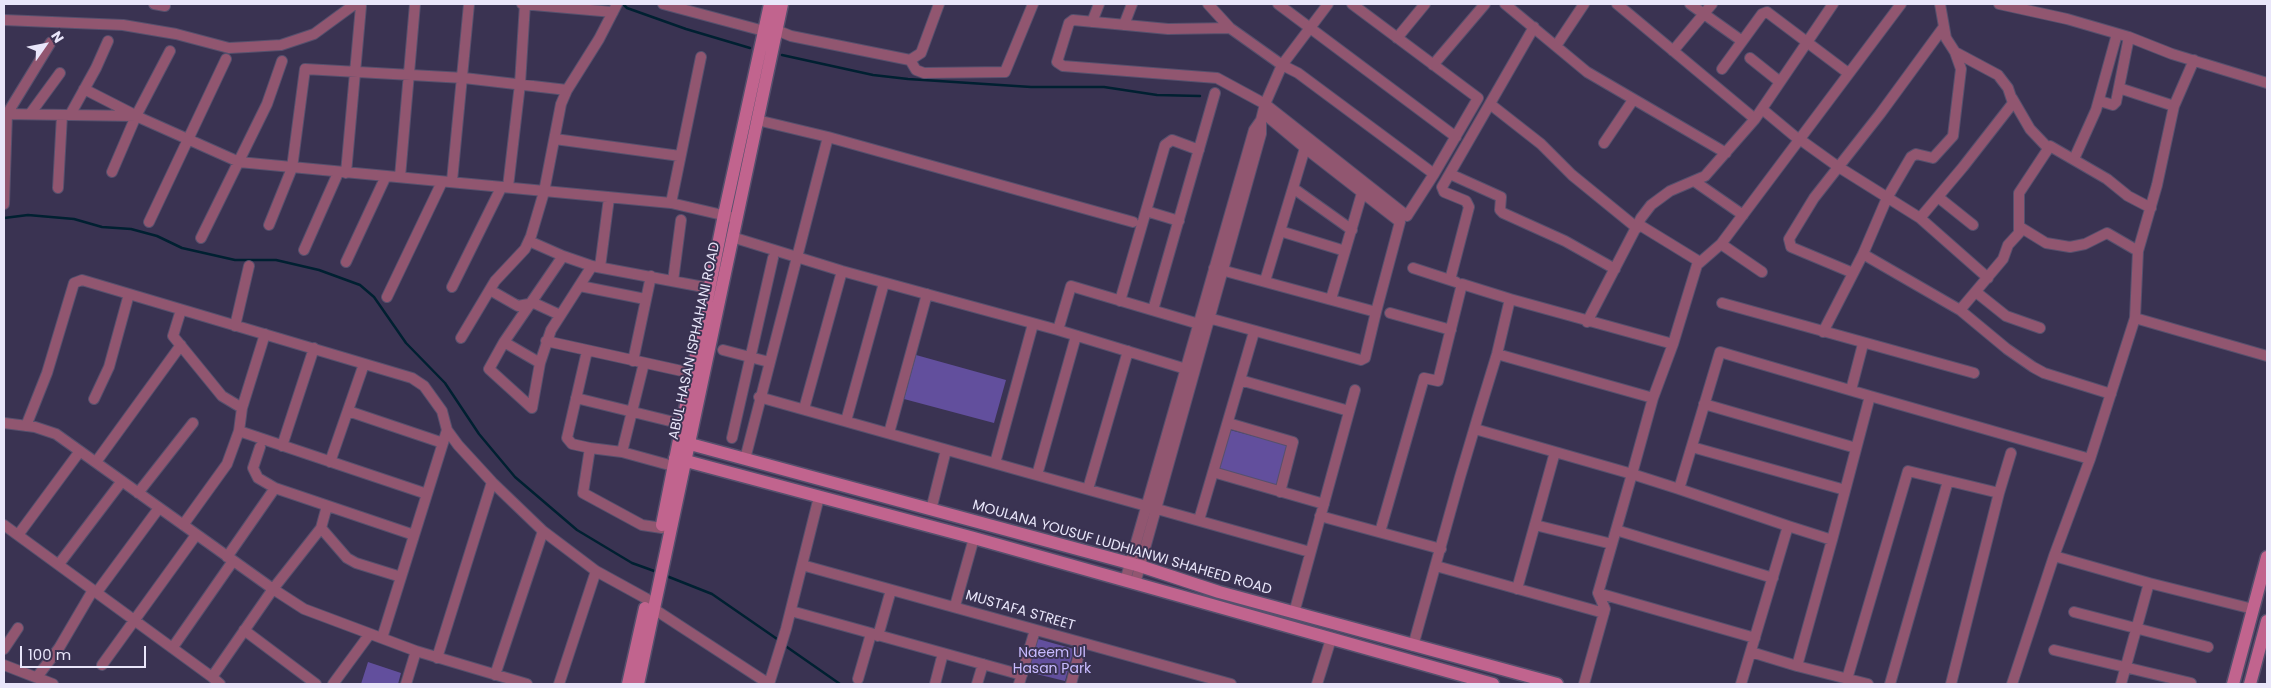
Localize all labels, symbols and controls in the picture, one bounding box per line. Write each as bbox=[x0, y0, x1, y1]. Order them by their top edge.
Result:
north arrow bbox=[20, 20, 70, 70]
text: N bbox=[46, 27, 69, 47]
street label: ABUL HASAN ISPHAHANI ROAD bbox=[666, 241, 724, 441]
street label: MOULANA YOUSUF LUDHIANWI SHAHEED ROAD bbox=[970, 497, 1274, 599]
street label: MUSTAFA STREET bbox=[963, 587, 1077, 635]
scale bar bbox=[22, 636, 149, 668]
text: 100 m bbox=[28, 644, 71, 665]
park label: Naeem Ul Hasan Park bbox=[1013, 645, 1091, 678]

